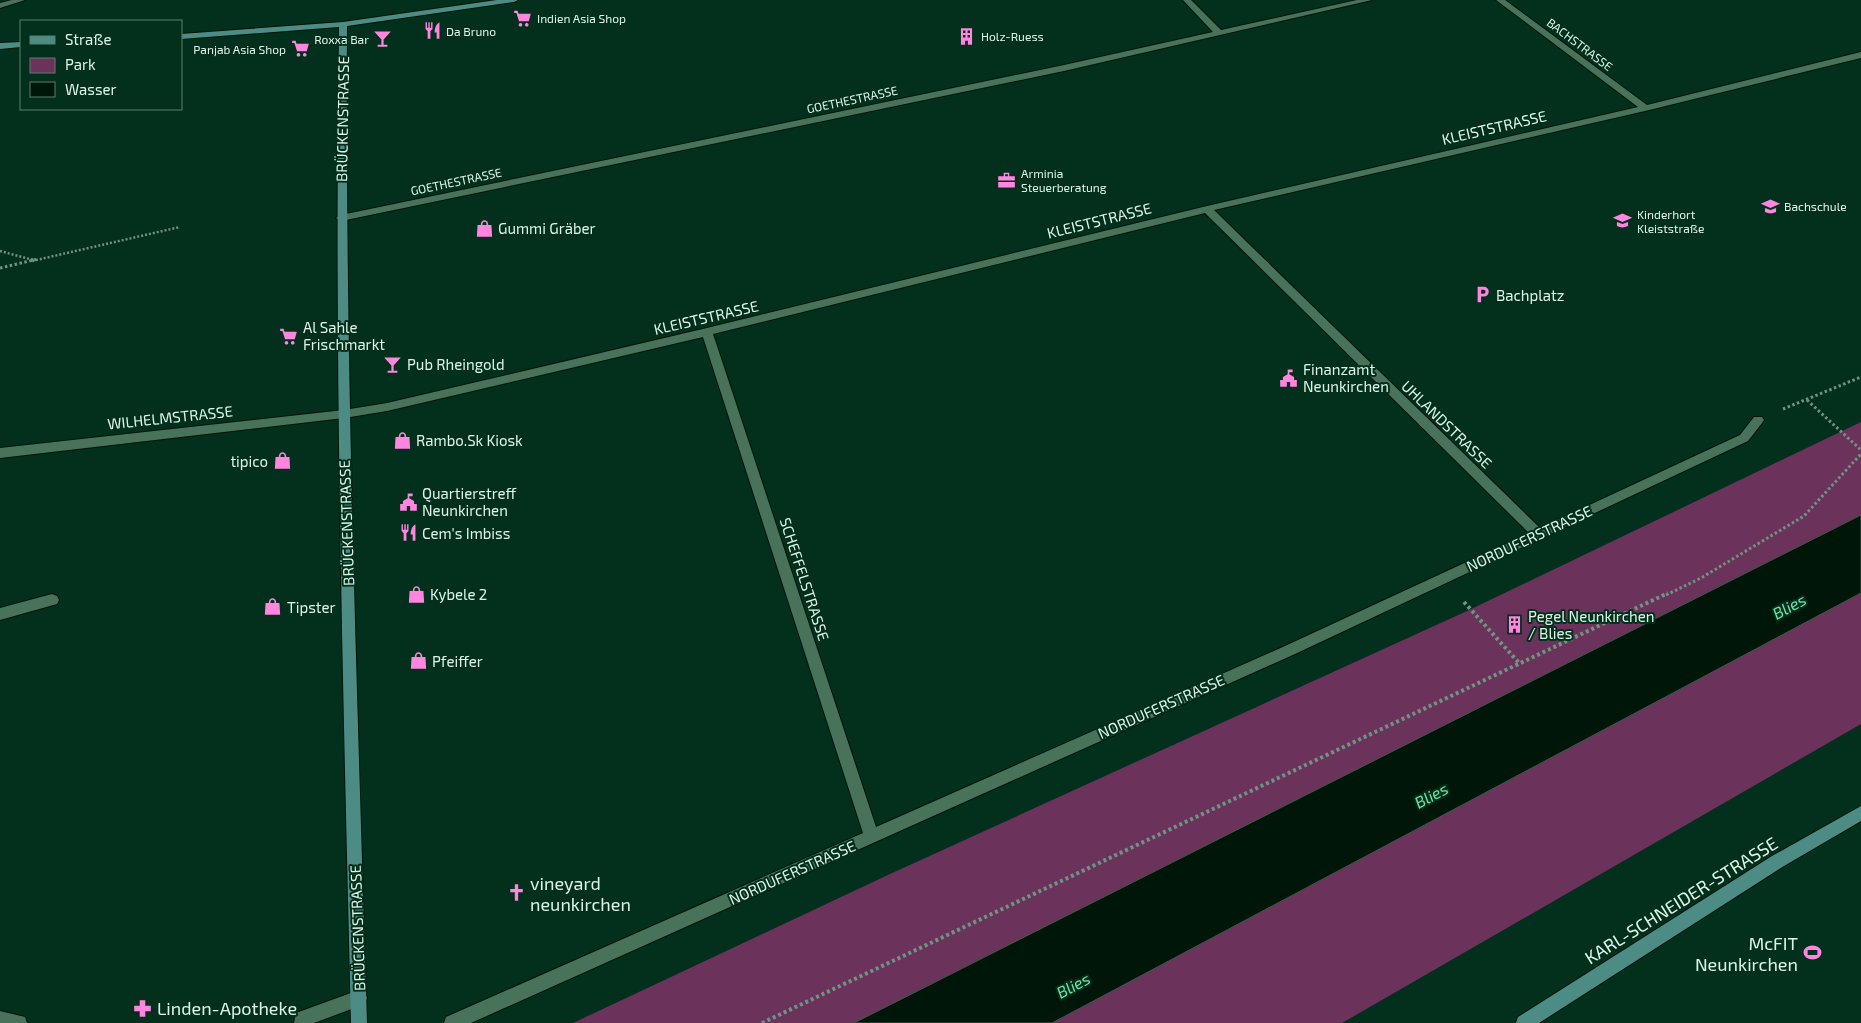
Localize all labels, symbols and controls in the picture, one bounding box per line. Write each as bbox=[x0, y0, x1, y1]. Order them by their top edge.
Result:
supermarket icon: Indien Asia Shop bbox=[513, 8, 533, 28]
place label: Indien Asia Shop bbox=[537, 11, 626, 25]
street label: BACHSTRASSE bbox=[1544, 15, 1616, 73]
legend bbox=[20, 20, 182, 110]
restaurant icon: Da Bruno bbox=[422, 21, 442, 41]
place label: Da Bruno bbox=[446, 24, 496, 38]
building icon: Holz-Ruess bbox=[957, 26, 977, 46]
bar icon: Roxxa Bar bbox=[373, 29, 393, 49]
place label: Holz-Ruess bbox=[981, 29, 1044, 43]
text: Straße bbox=[65, 30, 111, 48]
place label: Roxxa Bar bbox=[314, 32, 369, 46]
supermarket icon: Panjab Asia Shop bbox=[290, 39, 310, 59]
place label: Panjab Asia Shop bbox=[193, 42, 286, 57]
text: Park bbox=[65, 55, 96, 73]
street label: BRÜCKENSTRASSE bbox=[332, 56, 352, 182]
text: Wasser bbox=[65, 80, 117, 98]
street label: GOETHESTRASSE bbox=[805, 82, 899, 115]
street label: KLEISTSTRASSE bbox=[1440, 106, 1548, 148]
street label: GOETHESTRASSE bbox=[409, 164, 503, 197]
place label: Arminia Steuerberatung bbox=[1021, 166, 1107, 194]
office icon: Arminia Steuerberatung bbox=[997, 170, 1017, 190]
school or university icon: Bachschule bbox=[1760, 196, 1780, 216]
street label: KLEISTSTRASSE bbox=[1045, 198, 1153, 242]
place label: Bachschule bbox=[1784, 199, 1847, 213]
place label: Kinderhort Kleiststraße bbox=[1637, 207, 1704, 235]
school or university icon: Kinderhort Kleiststraße bbox=[1613, 211, 1633, 231]
shop icon: Gummi Gräber bbox=[474, 218, 494, 238]
place label: Gummi Gräber bbox=[498, 219, 596, 237]
parking icon: Bachplatz bbox=[1472, 285, 1492, 305]
place label: Bachplatz bbox=[1496, 286, 1564, 304]
street label: KLEISTSTRASSE bbox=[652, 296, 760, 338]
place label: Al Sahle Frischmarkt bbox=[303, 318, 385, 353]
supermarket icon: Al Sahle Frischmarkt bbox=[279, 326, 299, 346]
bar icon: Pub Rheingold bbox=[383, 354, 403, 374]
place label: Pub Rheingold bbox=[407, 355, 505, 373]
place label: Finanzamt Neunkirchen bbox=[1303, 360, 1389, 395]
public building icon: Finanzamt Neunkirchen bbox=[1279, 368, 1299, 388]
street label: UHLANDSTRASSE bbox=[1398, 376, 1496, 472]
street label: WILHELMSTRASSE bbox=[106, 401, 234, 433]
shop icon: Rambo.Sk Kiosk bbox=[392, 430, 412, 450]
place label: Rambo.Sk Kiosk bbox=[416, 431, 523, 449]
shop icon: tipico bbox=[272, 451, 292, 471]
place label: tipico bbox=[230, 452, 268, 470]
street label: BRÜCKENSTRASSE bbox=[335, 460, 357, 586]
place label: Quartierstreff Neunkirchen bbox=[422, 484, 517, 519]
public building icon: Quartierstreff Neunkirchen bbox=[398, 492, 418, 512]
street label: NORDUFERSTRASSE bbox=[1463, 501, 1595, 575]
street label: SCHEFFELSTRASSE bbox=[777, 515, 833, 643]
restaurant icon: Cem's Imbiss bbox=[398, 523, 418, 543]
place label: Cem's Imbiss bbox=[422, 524, 510, 542]
shop icon: Kybele 2 bbox=[406, 584, 426, 604]
place label: Kybele 2 bbox=[430, 585, 487, 603]
water label: Blies bbox=[1769, 589, 1809, 623]
shop icon: Tipster bbox=[263, 597, 283, 617]
place label: Tipster bbox=[287, 598, 336, 616]
place label: Pegel Neunkirchen / Blies bbox=[1528, 607, 1655, 642]
building icon: Pegel Neunkirchen / Blies bbox=[1504, 615, 1524, 635]
shop icon: Pfeiffer bbox=[408, 651, 428, 671]
place label: Pfeiffer bbox=[432, 652, 483, 670]
street label: NORDUFERSTRASSE bbox=[1095, 670, 1227, 742]
water label: Blies bbox=[1411, 778, 1451, 812]
street label: KARL-SCHNEIDER-STRASSE bbox=[1581, 832, 1781, 968]
street label: NORDUFERSTRASSE bbox=[726, 836, 858, 908]
street label: BRÜCKENSTRASSE bbox=[346, 865, 368, 991]
place label: vineyard neunkirchen bbox=[530, 872, 631, 915]
church icon: vineyard neunkirchen bbox=[506, 883, 526, 903]
place label: McFIT Neunkirchen bbox=[1695, 932, 1799, 975]
sports icon: McFIT Neunkirchen bbox=[1802, 943, 1822, 963]
water label: Blies bbox=[1053, 968, 1093, 1002]
place label: Linden-Apotheke bbox=[157, 997, 297, 1019]
pharmacy icon: Linden-Apotheke bbox=[133, 998, 153, 1018]

